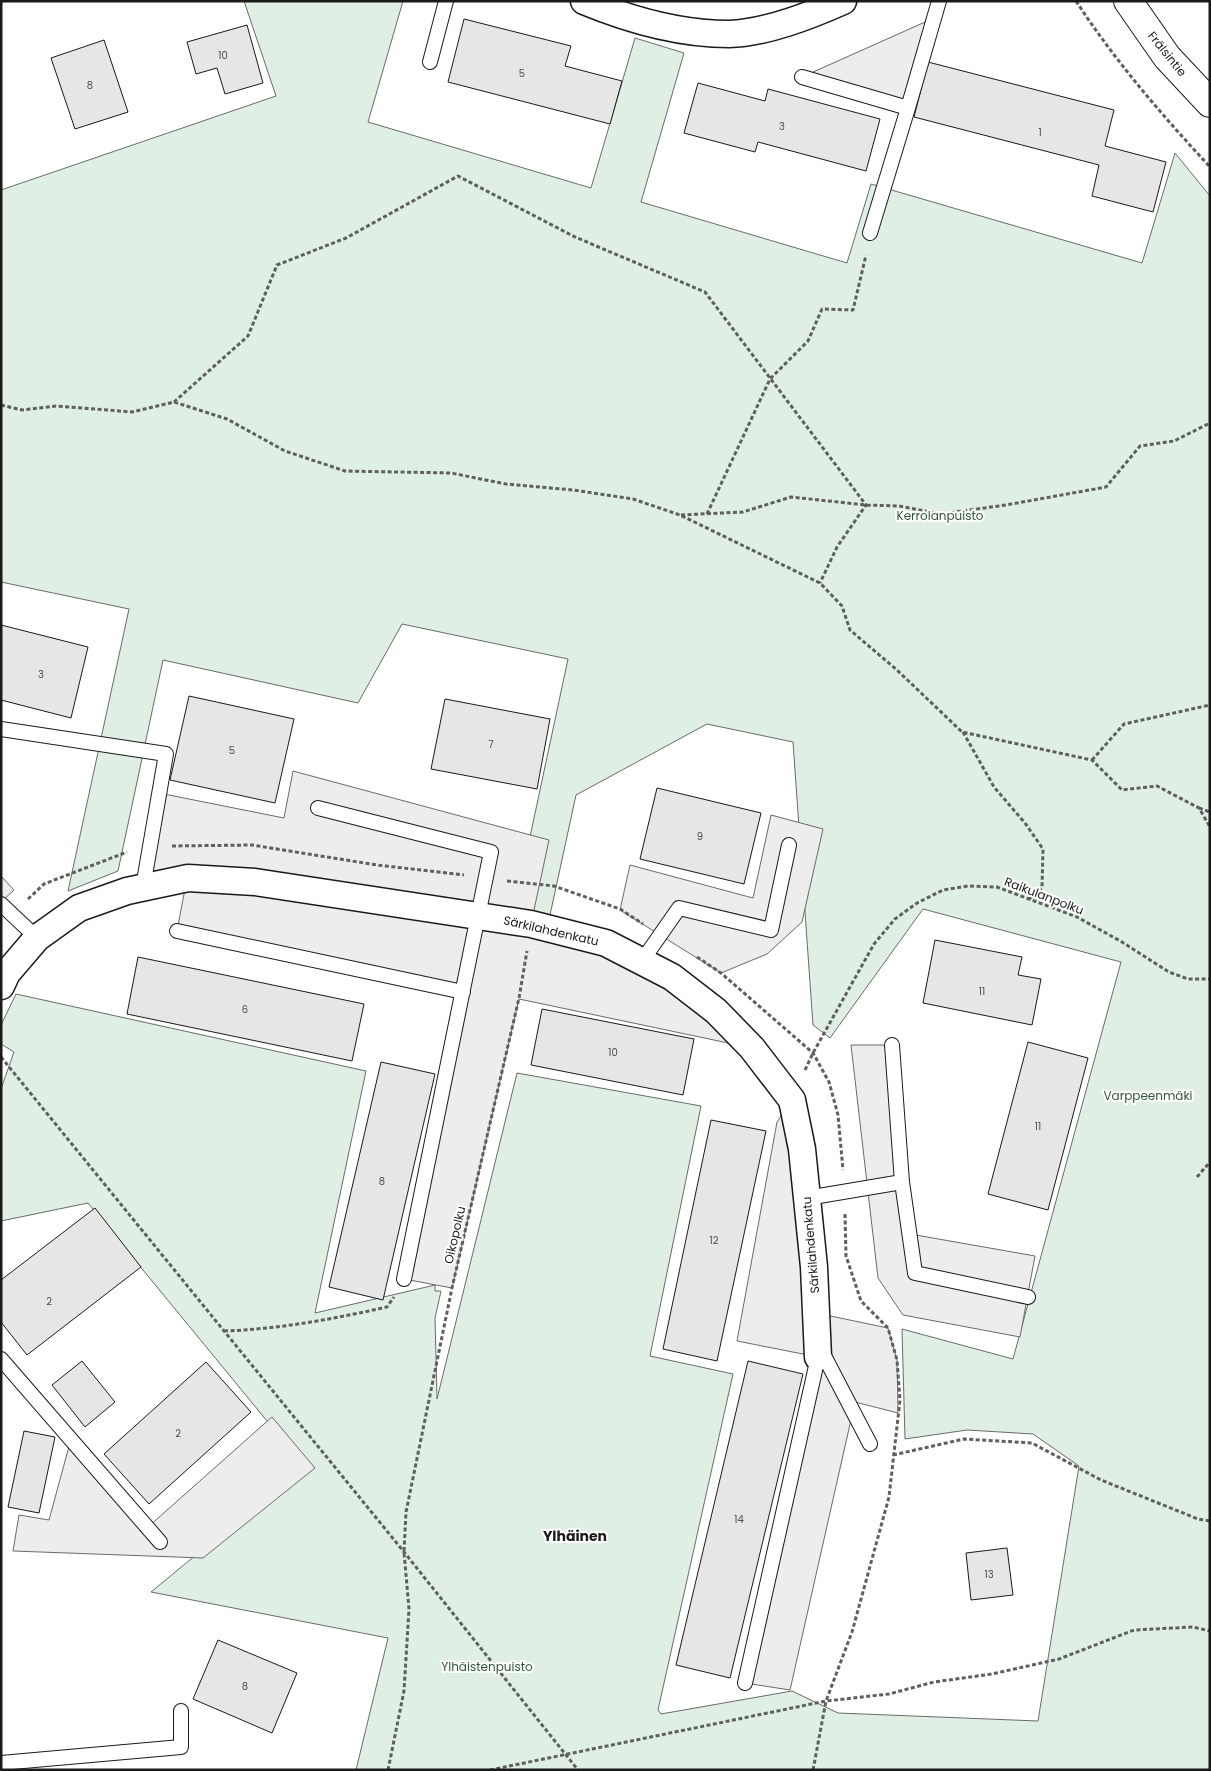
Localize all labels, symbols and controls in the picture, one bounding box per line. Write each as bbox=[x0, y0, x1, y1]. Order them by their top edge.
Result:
street label: Frälsintie bbox=[1144, 28, 1191, 80]
house number: 10 bbox=[218, 48, 228, 63]
house number: 5 bbox=[519, 66, 525, 81]
house number: 8 bbox=[87, 78, 93, 93]
house number: 3 bbox=[779, 119, 785, 134]
house number: 1 bbox=[1038, 125, 1042, 140]
park label: Kerrolanpuisto bbox=[896, 507, 984, 524]
house number: 3 bbox=[38, 667, 44, 682]
house number: 7 bbox=[488, 737, 494, 752]
house number: 5 bbox=[229, 743, 235, 758]
house number: 9 bbox=[697, 829, 703, 844]
street label: Raikulanpolku bbox=[1002, 873, 1086, 918]
street label: Särkilahdenkatu bbox=[502, 911, 600, 950]
house number: 11 bbox=[979, 984, 985, 999]
house number: 6 bbox=[242, 1002, 248, 1017]
house number: 10 bbox=[608, 1045, 618, 1060]
park label: Varppeenmäki bbox=[1103, 1087, 1193, 1104]
house number: 11 bbox=[1035, 1119, 1041, 1134]
house number: 8 bbox=[379, 1174, 385, 1189]
street label: Särkilahdenkatu bbox=[798, 1196, 823, 1294]
street label: Oikopolku bbox=[440, 1204, 469, 1265]
house number: 12 bbox=[710, 1233, 719, 1248]
house number: 2 bbox=[46, 1294, 52, 1309]
house number: 2 bbox=[175, 1426, 181, 1441]
house number: 14 bbox=[734, 1512, 744, 1527]
district label: Ylhäinen bbox=[543, 1526, 607, 1546]
house number: 13 bbox=[984, 1567, 994, 1582]
park label: Ylhäistenpuisto bbox=[441, 1658, 533, 1675]
house number: 8 bbox=[242, 1679, 248, 1694]

